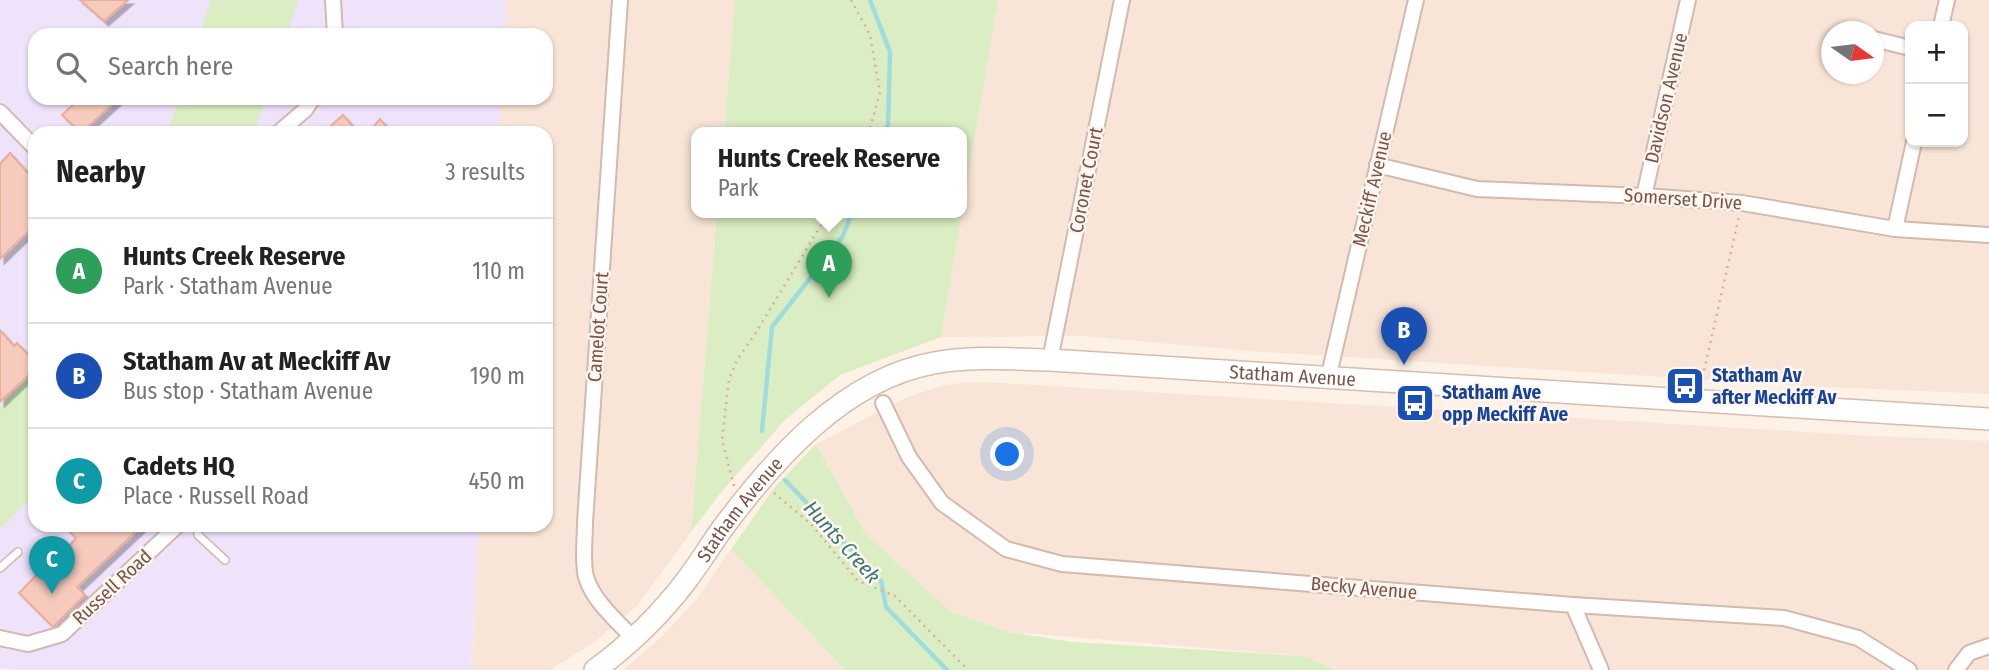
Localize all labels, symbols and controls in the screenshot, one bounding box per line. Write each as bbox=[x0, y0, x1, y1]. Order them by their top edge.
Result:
north arrow bbox=[1821, 21, 1884, 84]
map controls bbox=[1905, 21, 1968, 147]
button: + bbox=[1905, 21, 1968, 84]
search box bbox=[28, 28, 553, 105]
street label: Davidson Avenue bbox=[1640, 31, 1692, 165]
icon: search bbox=[52, 48, 90, 86]
text: Search here bbox=[108, 51, 233, 82]
button: − bbox=[1905, 84, 1968, 147]
street label: Coronet Court bbox=[1064, 124, 1108, 235]
popup bbox=[691, 127, 967, 218]
street label: Meckiff Avenue bbox=[1348, 129, 1396, 249]
text: Hunts Creek Reserve bbox=[718, 143, 940, 174]
text: Nearby bbox=[56, 154, 145, 190]
text: 3 results bbox=[445, 158, 525, 186]
text: Park bbox=[718, 174, 759, 202]
street label: Somerset Drive bbox=[1623, 183, 1743, 215]
pin: A bbox=[806, 240, 852, 298]
text: Hunts Creek Reserve bbox=[123, 241, 346, 272]
text: A bbox=[73, 257, 85, 285]
text: 110 m bbox=[472, 257, 525, 285]
street label: Camelot Court bbox=[583, 270, 613, 383]
text: Park · Statham Avenue bbox=[123, 272, 333, 300]
pin: B bbox=[1381, 307, 1427, 365]
text: Statham Av at Meckiff Av bbox=[123, 346, 391, 377]
street label: Statham Avenue bbox=[1229, 360, 1357, 391]
text: B bbox=[73, 362, 85, 390]
text: 190 m bbox=[470, 362, 525, 390]
place label: Statham Av after Meckiff Av bbox=[1712, 364, 1838, 409]
bus stop icon: Statham Av after Meckiff Av bbox=[1664, 365, 1706, 407]
text: Bus stop · Statham Avenue bbox=[123, 377, 373, 405]
place label: Statham Ave opp Meckiff Ave bbox=[1442, 381, 1568, 426]
bus stop icon: Statham Ave opp Meckiff Ave bbox=[1394, 382, 1436, 424]
your location bbox=[990, 437, 1024, 471]
text: Cadets HQ bbox=[123, 451, 235, 482]
street label: Statham Avenue bbox=[692, 452, 787, 566]
text: C bbox=[73, 467, 85, 495]
text: 450 m bbox=[468, 467, 525, 495]
text: Place · Russell Road bbox=[123, 482, 309, 510]
water label: Hunts Creek bbox=[798, 495, 886, 589]
pin: C bbox=[29, 536, 75, 594]
street label: Russell Road bbox=[68, 545, 156, 629]
street label: Becky Avenue bbox=[1310, 572, 1418, 604]

